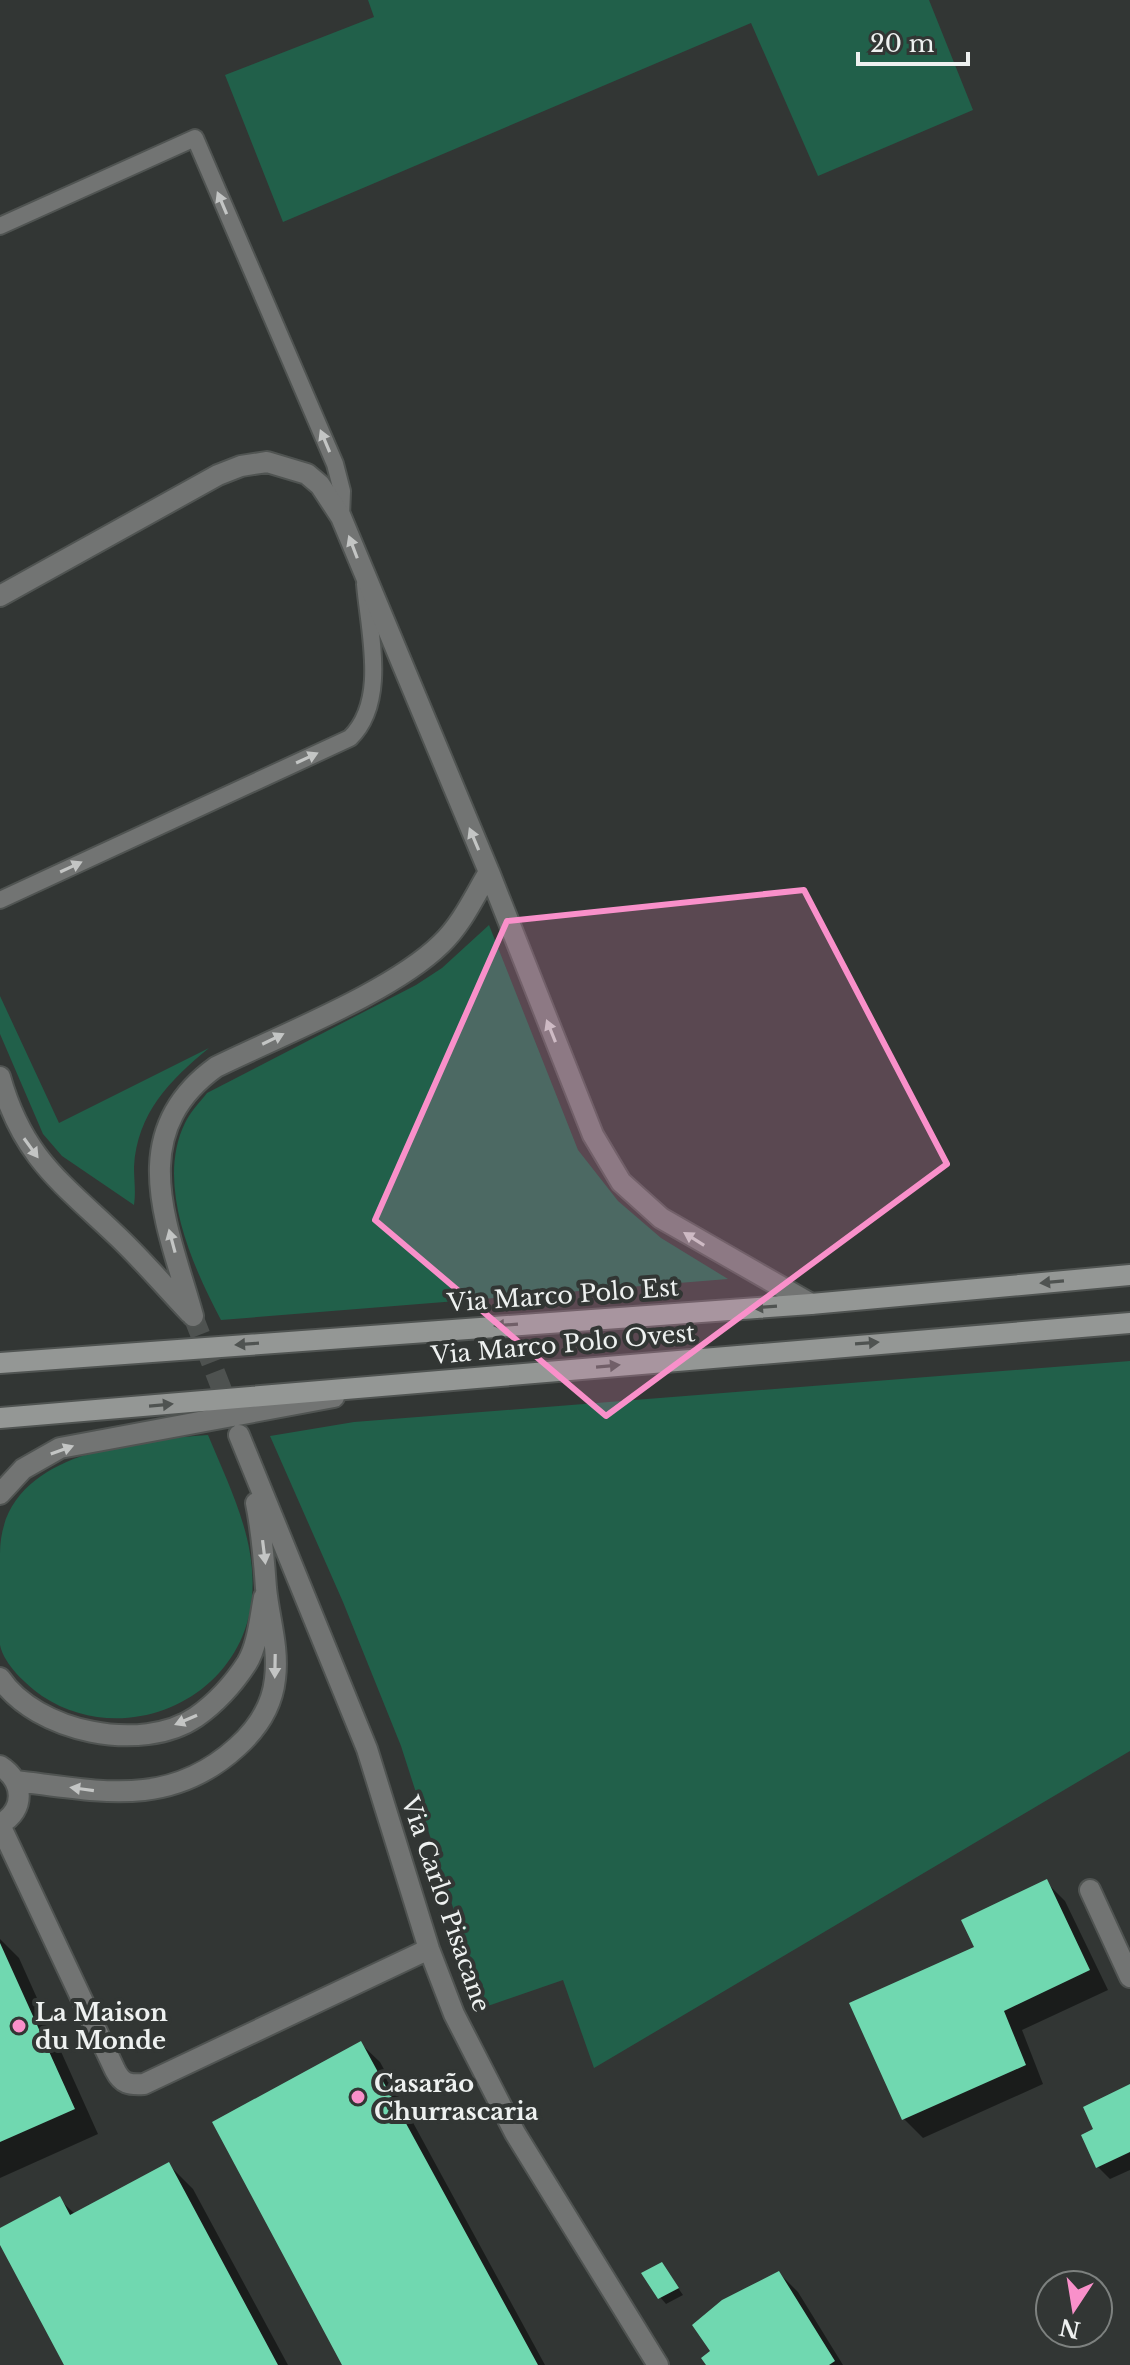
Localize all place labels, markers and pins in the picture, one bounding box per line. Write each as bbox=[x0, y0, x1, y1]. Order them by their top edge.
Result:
place label: La Maison du Monde bbox=[35, 1998, 168, 2055]
marker: La Maison du Monde bbox=[10, 2017, 28, 2035]
place label: Casarão Churrascaria bbox=[374, 2069, 539, 2126]
marker: Casarão Churrascaria bbox=[349, 2088, 367, 2106]

